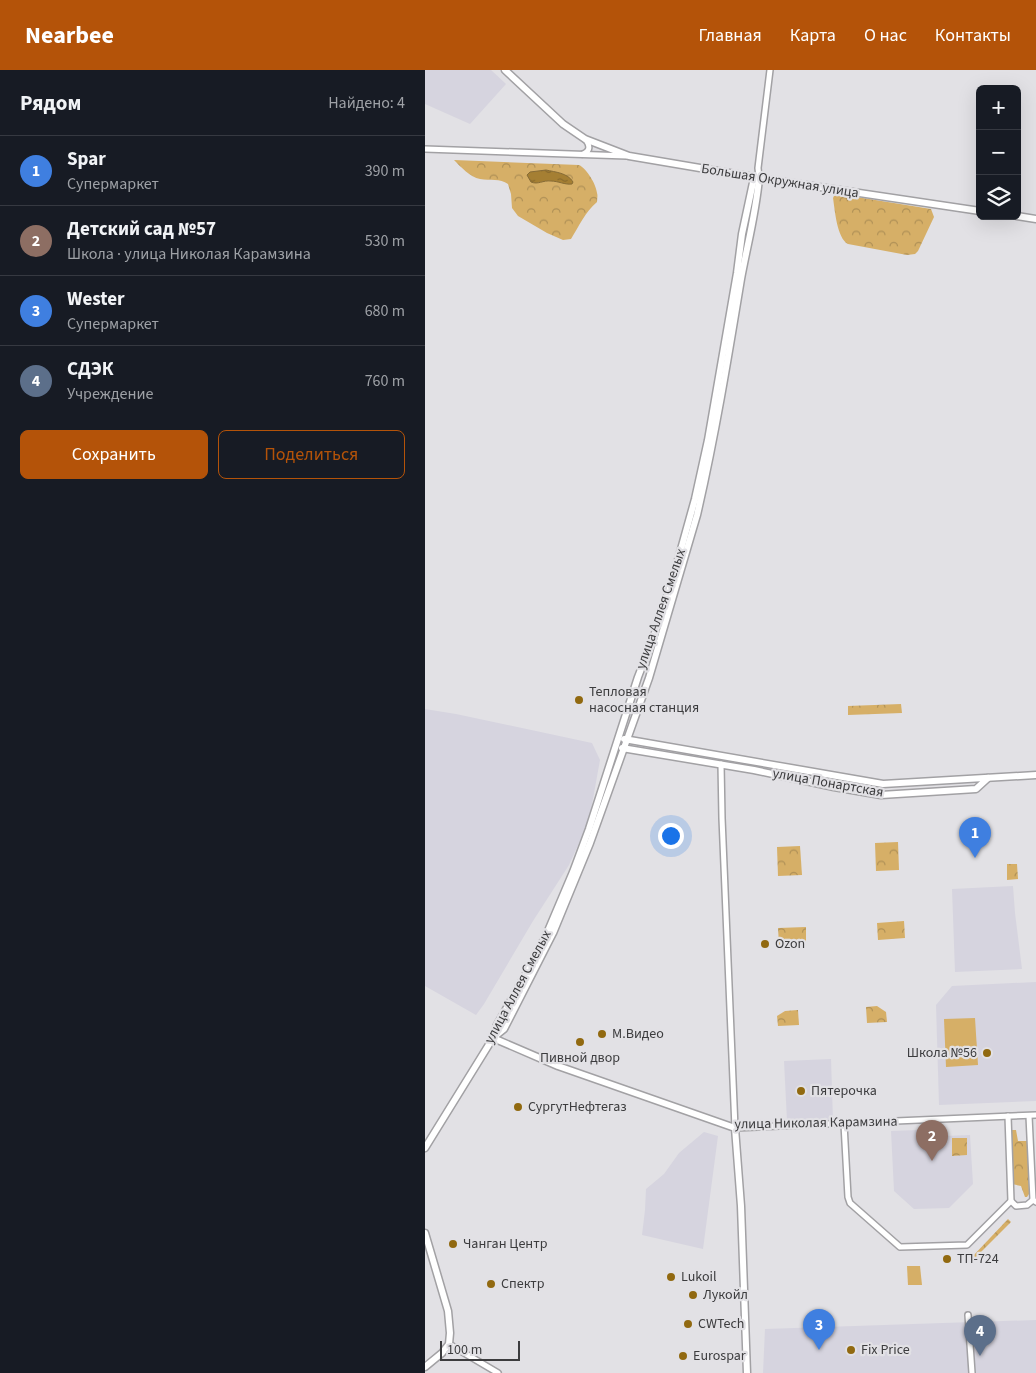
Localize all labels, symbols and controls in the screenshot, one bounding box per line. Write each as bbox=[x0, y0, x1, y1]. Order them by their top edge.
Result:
text: Nearbee bbox=[25, 18, 114, 53]
text: Главная bbox=[699, 23, 762, 48]
text: Карта bbox=[790, 23, 836, 48]
text: О нас bbox=[864, 23, 907, 48]
text: Контакты bbox=[935, 23, 1011, 48]
map controls bbox=[976, 85, 1021, 220]
button: + bbox=[976, 85, 1021, 130]
text: Рядом bbox=[20, 88, 81, 118]
text: Найдено: 4 bbox=[328, 92, 405, 114]
button: − bbox=[976, 130, 1021, 175]
text: Spar bbox=[67, 146, 106, 173]
street label: Большая Окружная улица bbox=[700, 159, 860, 203]
text: 1 bbox=[32, 160, 40, 182]
text: 390 m bbox=[365, 160, 405, 182]
text: Супермаркет bbox=[67, 173, 159, 195]
button: layers bbox=[976, 175, 1021, 220]
text: Детский сад №57 bbox=[67, 216, 216, 243]
text: 2 bbox=[32, 230, 40, 252]
text: 530 m bbox=[365, 230, 405, 252]
text: Школа · улица Николая Карамзина bbox=[67, 243, 311, 265]
text: Wester bbox=[67, 286, 125, 313]
text: 3 bbox=[32, 300, 40, 322]
text: 680 m bbox=[365, 300, 405, 322]
text: Супермаркет bbox=[67, 313, 159, 335]
text: СДЭК bbox=[67, 356, 114, 383]
text: 4 bbox=[32, 370, 40, 392]
text: 760 m bbox=[365, 370, 405, 392]
text: Учреждение bbox=[67, 383, 154, 405]
button: Сохранить bbox=[20, 430, 208, 479]
button: Поделиться bbox=[218, 430, 405, 479]
street label: улица Аллея Смелых bbox=[631, 545, 691, 672]
place label: Тепловая насосная станция bbox=[589, 682, 699, 718]
marker: Тепловая насосная станция bbox=[573, 694, 585, 706]
street label: улица Понартская bbox=[771, 763, 885, 803]
pin: 1 bbox=[959, 817, 991, 858]
your location bbox=[658, 823, 684, 849]
street label: улица Аллея Смелых bbox=[480, 926, 557, 1047]
place label: Ozon bbox=[775, 934, 805, 954]
marker: Ozon bbox=[759, 938, 771, 950]
place label: M.Видео bbox=[612, 1024, 664, 1044]
marker: M.Видео bbox=[596, 1028, 608, 1040]
marker: Пивной двор bbox=[574, 1036, 586, 1048]
place label: Школа №56 bbox=[907, 1043, 977, 1063]
marker: Школа №56 bbox=[981, 1047, 993, 1059]
place label: Пивной двор bbox=[540, 1048, 620, 1068]
place label: Пятерочка bbox=[811, 1081, 877, 1101]
marker: Пятерочка bbox=[795, 1085, 807, 1097]
place label: СургутНефтегаз bbox=[528, 1097, 627, 1117]
marker: СургутНефтегаз bbox=[512, 1101, 524, 1113]
street label: улица Николая Карамзина bbox=[734, 1112, 898, 1134]
pin: 2 bbox=[916, 1120, 948, 1161]
place label: Чанган Центр bbox=[463, 1234, 548, 1254]
marker: Чанган Центр bbox=[447, 1238, 459, 1250]
place label: ТП-724 bbox=[957, 1249, 999, 1269]
marker: ТП-724 bbox=[941, 1253, 953, 1265]
place label: Lukoil bbox=[681, 1267, 717, 1287]
marker: Lukoil bbox=[665, 1271, 677, 1283]
place label: Спектр bbox=[501, 1274, 545, 1294]
marker: Спектр bbox=[485, 1278, 497, 1290]
place label: Лукойл bbox=[703, 1285, 748, 1305]
marker: Лукойл bbox=[687, 1289, 699, 1301]
pin: 3 bbox=[803, 1309, 835, 1350]
place label: CWTech bbox=[698, 1314, 744, 1334]
pin: 4 bbox=[964, 1315, 996, 1356]
marker: CWTech bbox=[682, 1318, 694, 1330]
scale bar bbox=[440, 1338, 520, 1361]
text: 100 m bbox=[447, 1340, 482, 1360]
place label: Fix Price bbox=[861, 1340, 910, 1360]
marker: Fix Price bbox=[845, 1344, 857, 1356]
place label: Eurospar bbox=[693, 1346, 746, 1366]
marker: Eurospar bbox=[677, 1350, 689, 1362]

